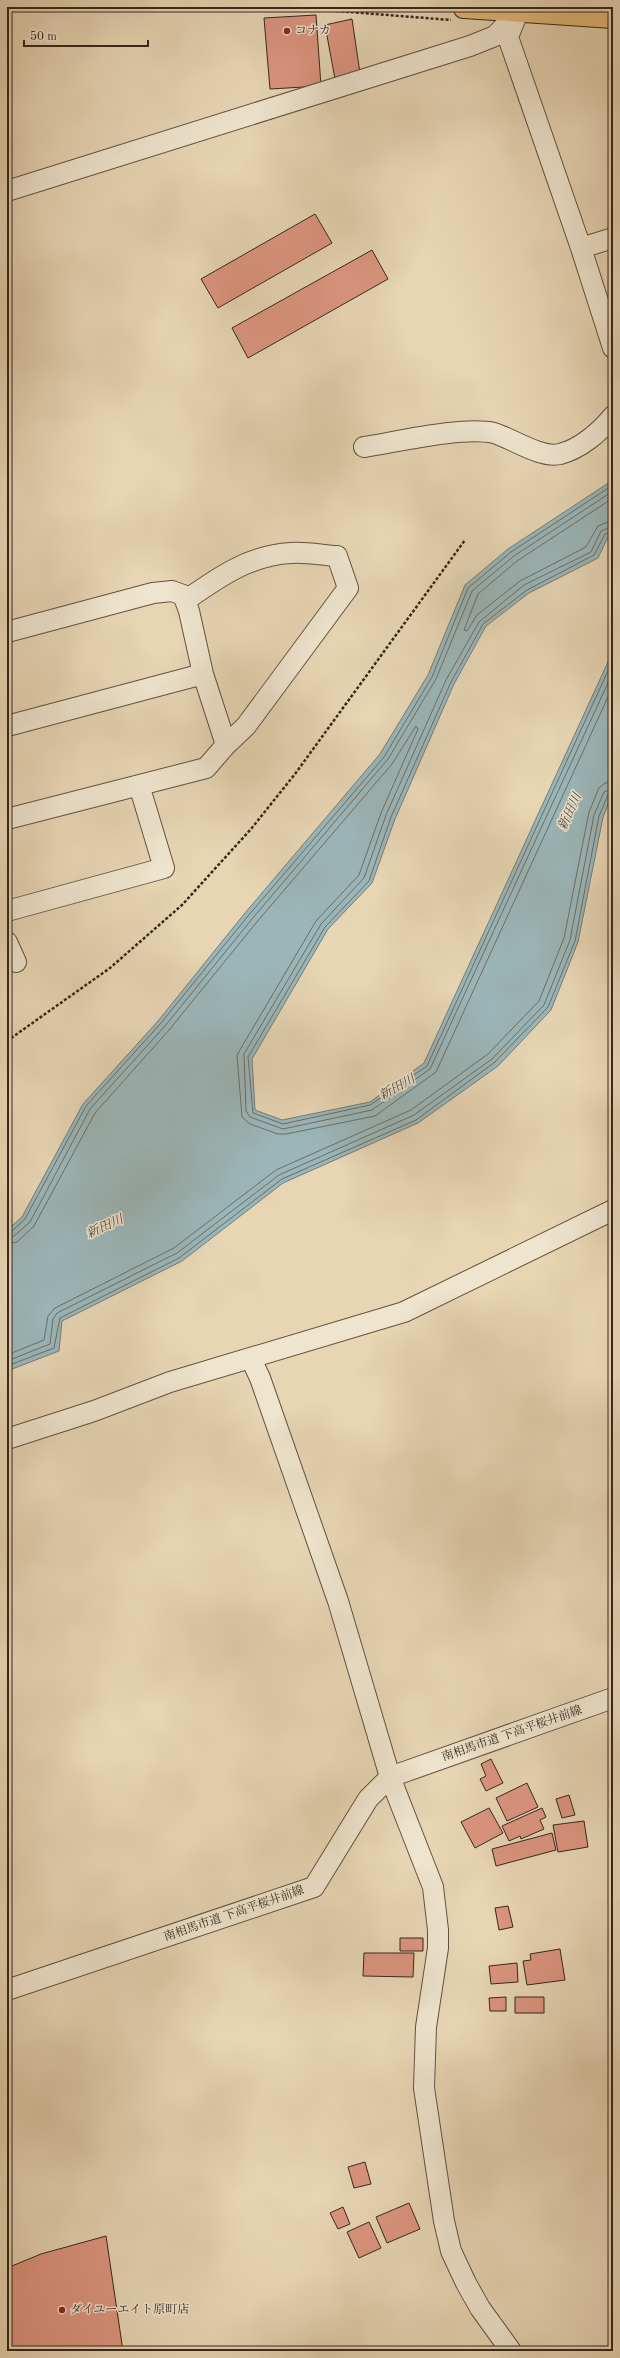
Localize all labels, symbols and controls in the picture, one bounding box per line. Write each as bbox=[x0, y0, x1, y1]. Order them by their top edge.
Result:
scale bar bbox=[24, 22, 148, 48]
place label: コナカ bbox=[295, 24, 331, 37]
marker: コナカ bbox=[282, 26, 292, 36]
text: 50 m bbox=[30, 30, 57, 43]
water label: 新田川 bbox=[555, 789, 585, 832]
water label: 新田川 bbox=[376, 1071, 419, 1103]
water label: 新田川 bbox=[84, 1211, 127, 1241]
street label: 南相馬市道 下高平桜井前線 bbox=[440, 1702, 584, 1764]
street label: 南相馬市道 下高平桜井前線 bbox=[162, 1882, 306, 1944]
place label: ダイユーエイト原町店 bbox=[70, 2302, 189, 2316]
marker: ダイユーエイト原町店 bbox=[57, 2305, 67, 2315]

